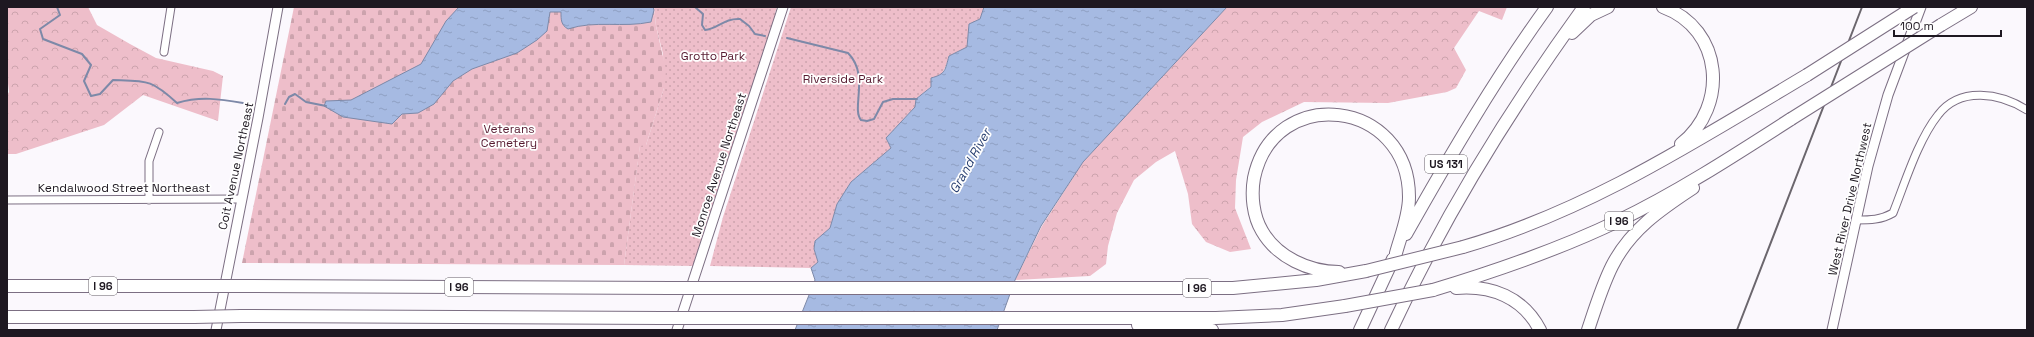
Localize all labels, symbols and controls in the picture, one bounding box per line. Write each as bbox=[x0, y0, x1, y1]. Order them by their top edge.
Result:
scale bar bbox=[1894, 12, 2001, 38]
text: 100 m bbox=[1900, 18, 1934, 34]
park label: Grotto Park bbox=[681, 48, 746, 64]
park label: Riverside Park bbox=[803, 71, 884, 87]
street label: Monroe Avenue Northeast bbox=[688, 91, 750, 239]
street label: Coit Avenue Northeast bbox=[215, 101, 257, 231]
park label: Veterans Cemetery bbox=[481, 121, 537, 151]
street label: West River Drive Northwest bbox=[1825, 121, 1875, 277]
water label: Grand River bbox=[945, 124, 996, 196]
road number: US 131 bbox=[1425, 155, 1467, 173]
street label: Kendalwood Street Northeast bbox=[38, 180, 210, 196]
road number: I 96 bbox=[1605, 212, 1633, 230]
road number: I 96 bbox=[89, 277, 117, 295]
road number: I 96 bbox=[445, 278, 473, 296]
road number: I 96 bbox=[1183, 279, 1211, 297]

